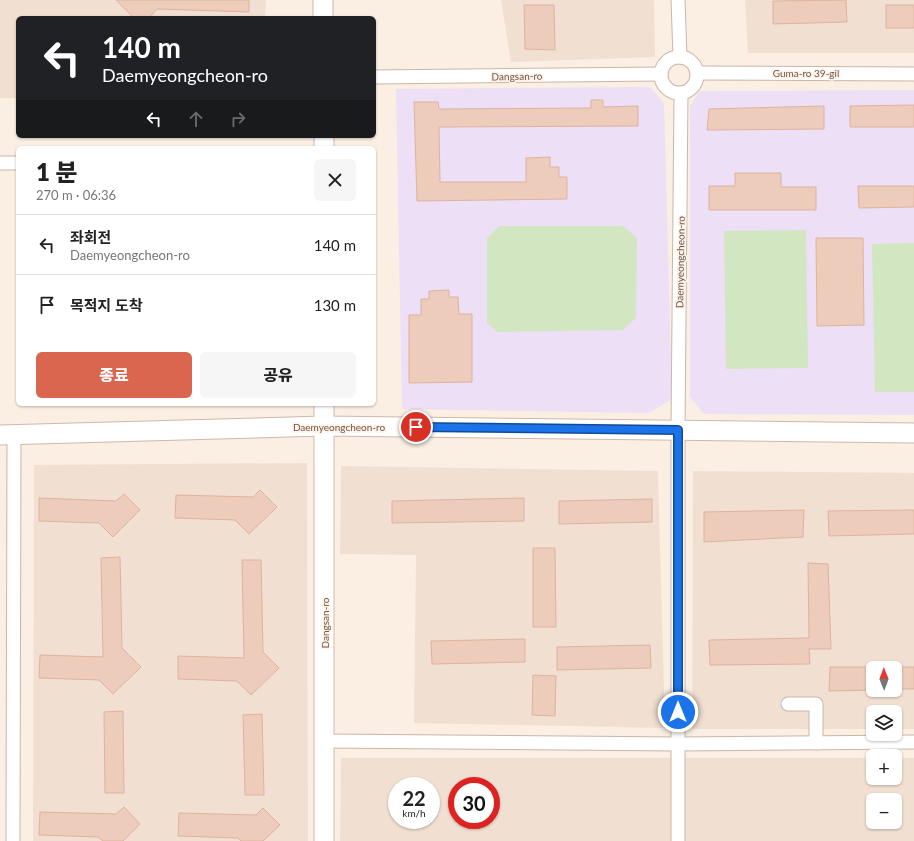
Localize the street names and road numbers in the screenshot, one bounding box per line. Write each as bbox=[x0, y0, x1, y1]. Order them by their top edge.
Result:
street label: Guma-ro 39-gil bbox=[773, 67, 839, 79]
street label: Dangsan-ro bbox=[491, 70, 543, 82]
street label: Daemyeongcheon-ro bbox=[673, 215, 687, 308]
street label: Daemyeongcheon-ro bbox=[293, 421, 385, 433]
street label: Dangsan-ro bbox=[319, 597, 331, 648]

